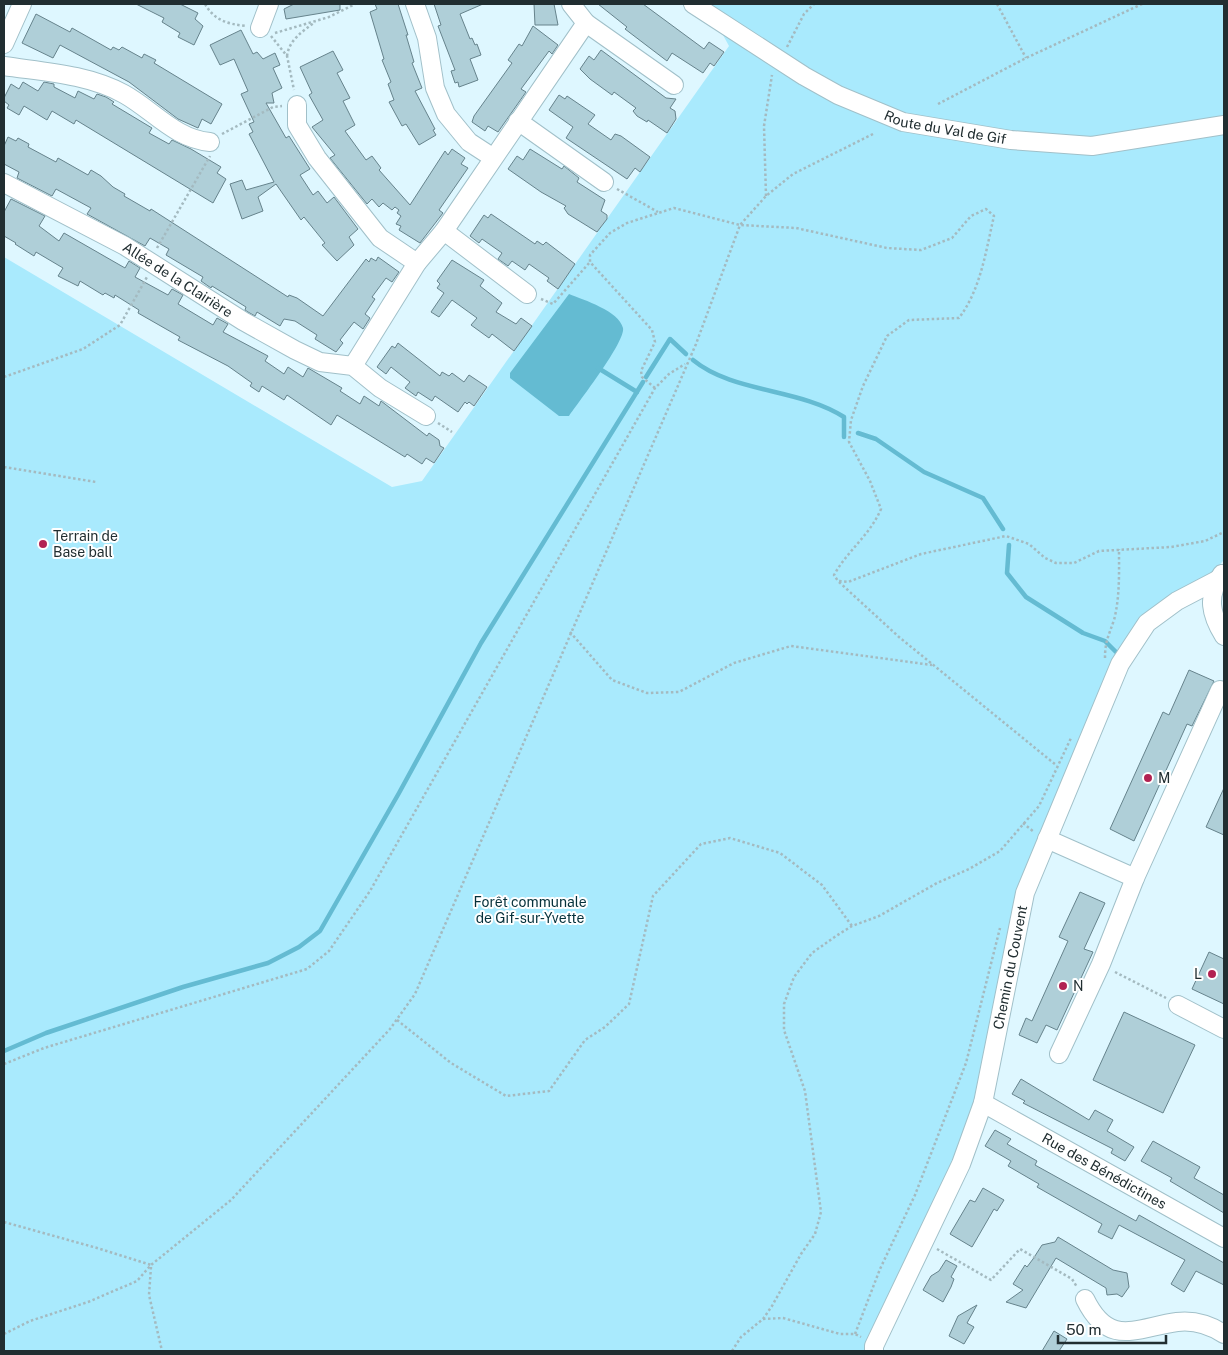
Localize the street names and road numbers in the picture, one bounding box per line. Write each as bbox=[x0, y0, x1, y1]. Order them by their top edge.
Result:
street label: Route du Val de Gif bbox=[882, 107, 1008, 147]
street label: Allée de la Clairière bbox=[120, 239, 236, 320]
street label: Chemin du Couvent bbox=[990, 904, 1030, 1031]
street label: Rue des Bénédictines bbox=[1039, 1130, 1169, 1212]

